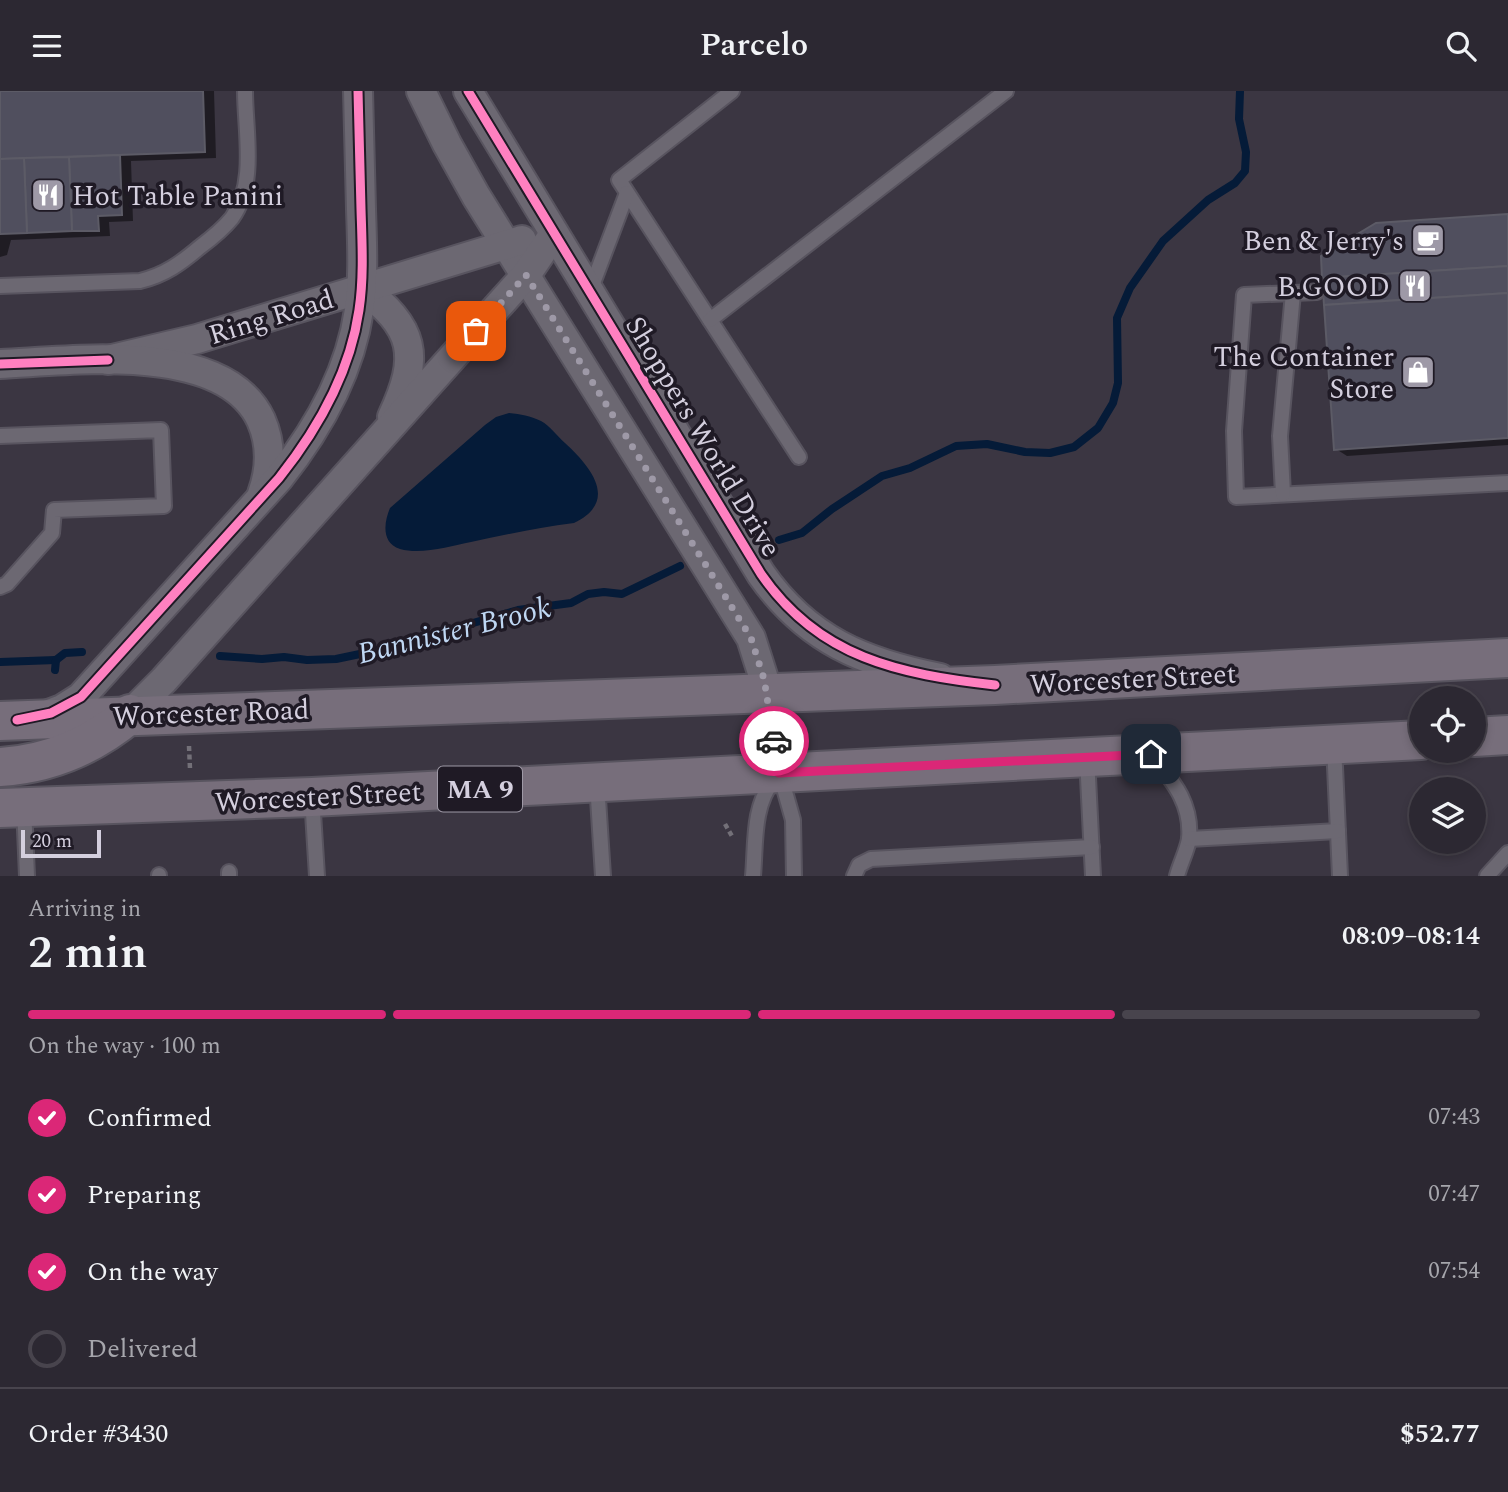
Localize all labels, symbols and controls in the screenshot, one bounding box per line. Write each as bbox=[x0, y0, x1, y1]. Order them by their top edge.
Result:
text: Parcelo bbox=[700, 21, 808, 70]
icon: menu bbox=[28, 27, 66, 65]
icon: search bbox=[1442, 27, 1480, 65]
place label: Hot Table Panini bbox=[72, 175, 283, 218]
restaurant icon: Hot Table Panini bbox=[29, 176, 67, 214]
place label: Ben & Jerry's bbox=[1243, 220, 1404, 263]
cafe icon: Ben & Jerry's bbox=[1409, 221, 1447, 259]
place label: B.GOOD bbox=[1277, 266, 1390, 309]
restaurant icon: B.GOOD bbox=[1396, 267, 1434, 305]
street label: Ring Road bbox=[204, 278, 339, 357]
pin bbox=[446, 301, 506, 361]
street label: Shoppers World Drive bbox=[614, 308, 792, 566]
icon: bag bbox=[457, 312, 495, 350]
place label: The Container Store bbox=[1213, 336, 1394, 411]
shop icon: The Container Store bbox=[1399, 353, 1437, 391]
water label: Bannister Brook bbox=[353, 585, 556, 677]
street label: Worcester Street bbox=[1029, 653, 1238, 706]
map controls bbox=[1409, 686, 1486, 854]
button: locate bbox=[1409, 686, 1486, 763]
street label: Worcester Road bbox=[112, 689, 310, 738]
courier bbox=[739, 706, 809, 776]
icon: car bbox=[755, 722, 793, 760]
pin bbox=[1121, 724, 1181, 784]
icon: home bbox=[1132, 735, 1170, 773]
road number: MA 9 bbox=[438, 767, 522, 811]
street label: Worcester Street bbox=[214, 771, 423, 824]
button: layers bbox=[1409, 777, 1486, 854]
scale bar bbox=[21, 827, 102, 859]
text: 20 m bbox=[32, 827, 72, 856]
text: Arriving in bbox=[28, 892, 141, 927]
text: 08:09–08:14 bbox=[1342, 916, 1480, 956]
text: 2 min bbox=[28, 918, 147, 988]
text: On the way · 100 m bbox=[28, 1029, 221, 1064]
text: Confirmed bbox=[87, 1098, 212, 1138]
icon: check bbox=[28, 1099, 66, 1137]
text: 07:43 bbox=[1428, 1100, 1480, 1135]
text: Preparing bbox=[87, 1175, 201, 1215]
icon: check bbox=[28, 1176, 66, 1214]
text: 07:47 bbox=[1428, 1177, 1480, 1212]
text: On the way bbox=[87, 1252, 218, 1292]
icon: check bbox=[28, 1253, 66, 1291]
text: 07:54 bbox=[1428, 1254, 1480, 1289]
text: Delivered bbox=[87, 1329, 198, 1369]
text: Order #3430 bbox=[28, 1414, 168, 1454]
text: $52.77 bbox=[1400, 1414, 1480, 1454]

